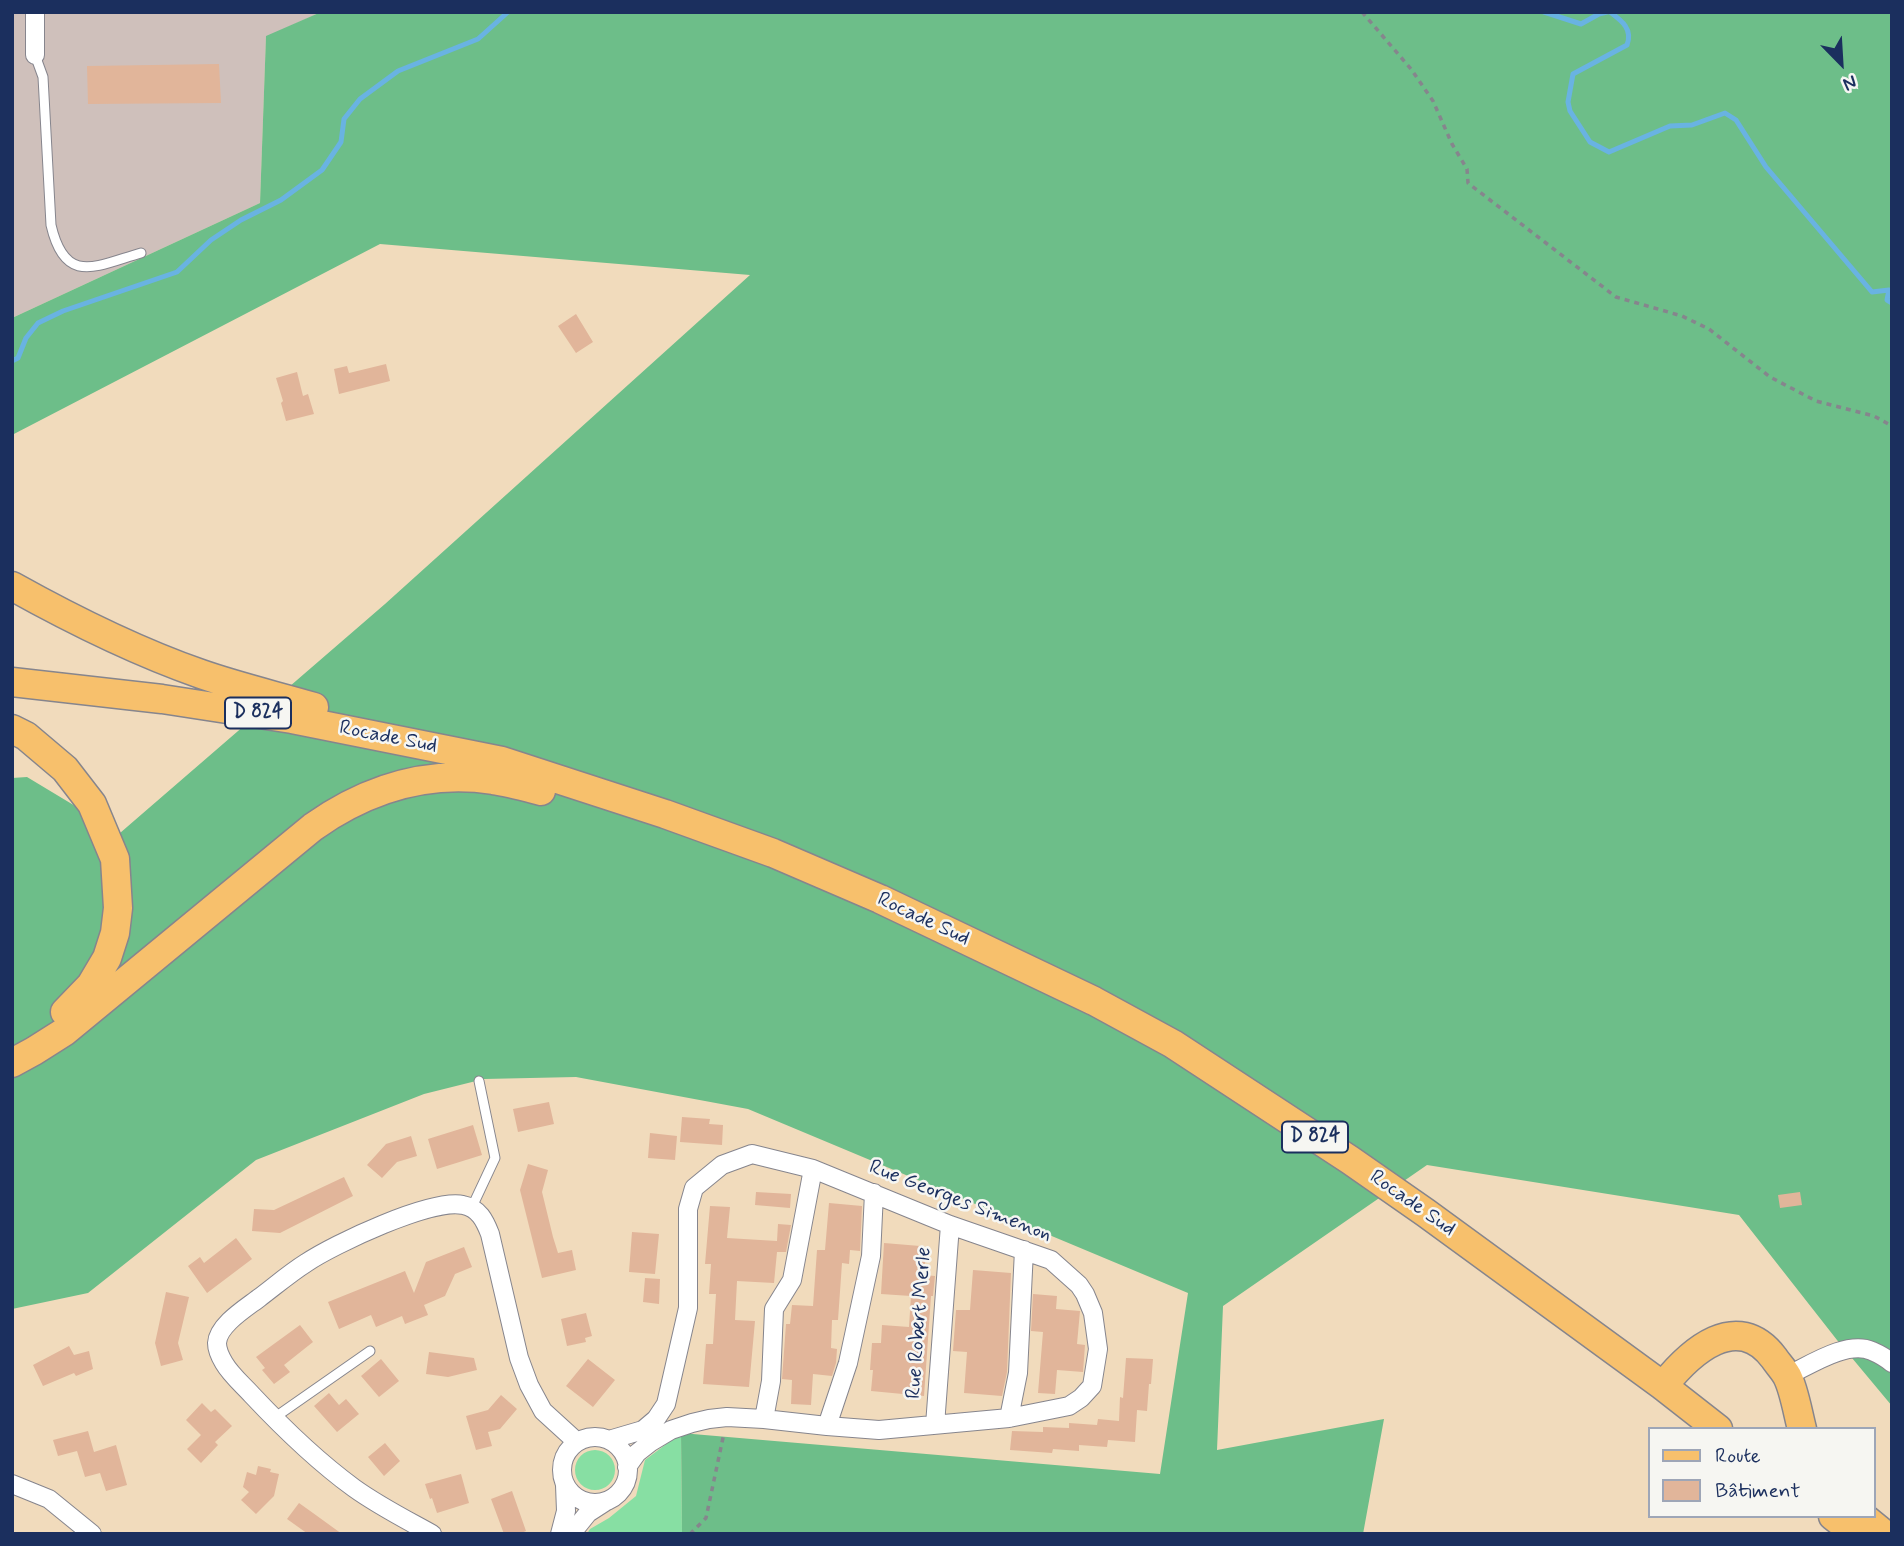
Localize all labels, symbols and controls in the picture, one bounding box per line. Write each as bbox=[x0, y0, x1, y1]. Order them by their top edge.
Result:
north arrow bbox=[1806, 28, 1876, 98]
text: N bbox=[1839, 69, 1861, 97]
road number: D 824 bbox=[225, 698, 291, 728]
street label: Rocade Sud bbox=[337, 716, 439, 760]
street label: Rocade Sud bbox=[873, 888, 973, 952]
road number: D 824 bbox=[1282, 1121, 1348, 1152]
street label: Rue Georges Simenon bbox=[865, 1155, 1055, 1249]
street label: Rocade Sud bbox=[1364, 1165, 1460, 1243]
street label: Rue Robert Merle bbox=[902, 1246, 938, 1400]
legend bbox=[1648, 1427, 1876, 1518]
text: Route bbox=[1715, 1442, 1761, 1470]
text: Bâtiment bbox=[1715, 1477, 1800, 1505]

